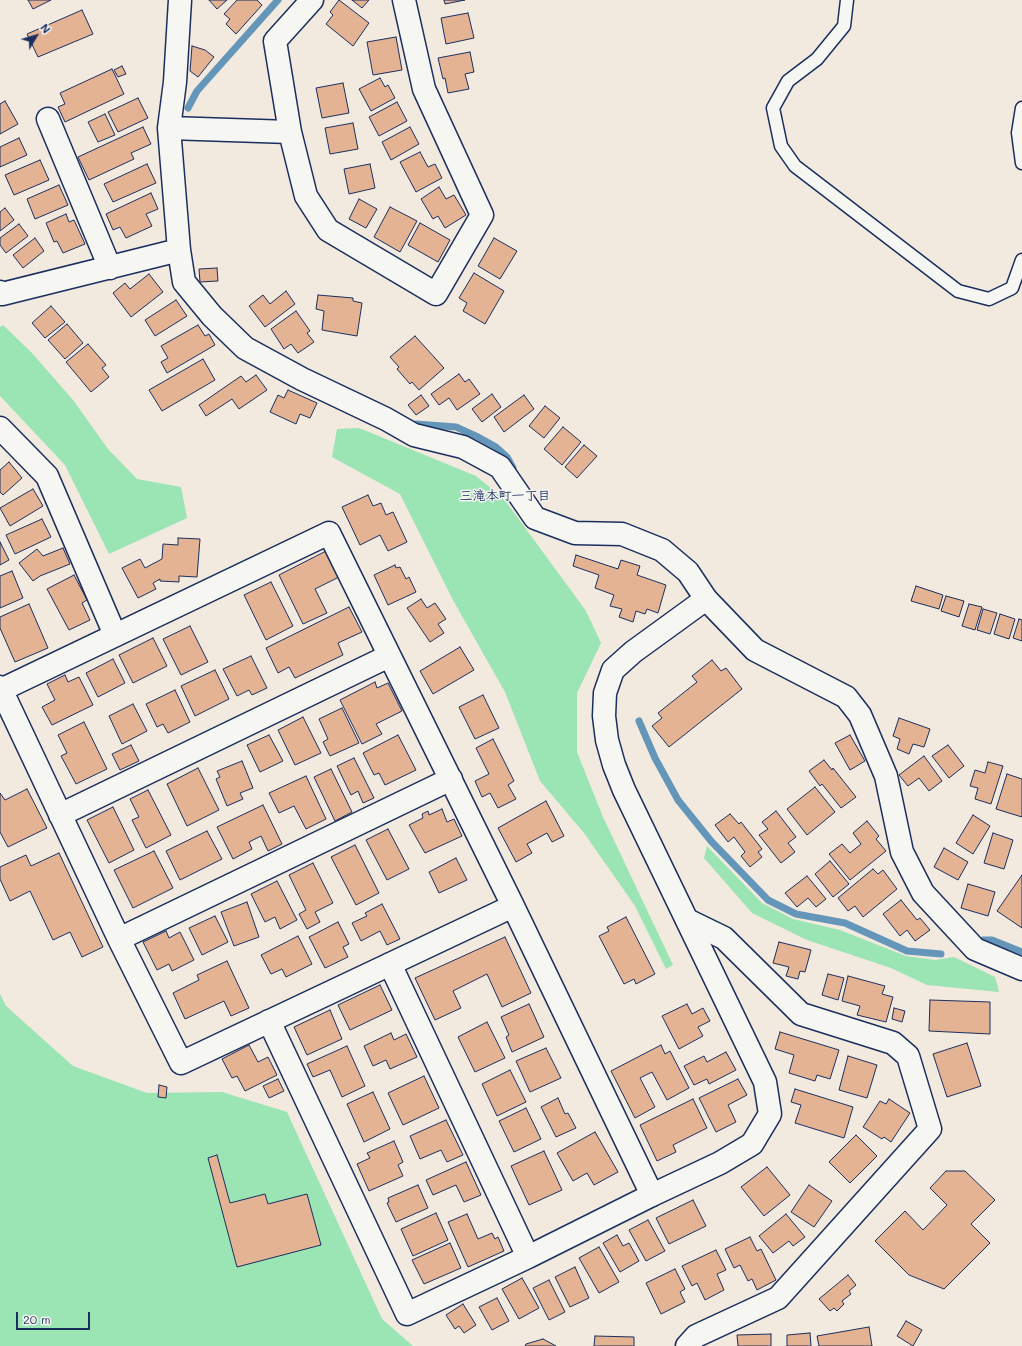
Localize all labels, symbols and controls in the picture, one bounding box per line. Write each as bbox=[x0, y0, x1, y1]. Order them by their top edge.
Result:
north arrow bbox=[16, 16, 56, 56]
text: N bbox=[37, 20, 54, 36]
district label: 三滝本町一丁目 bbox=[460, 488, 550, 504]
scale bar bbox=[18, 1304, 92, 1330]
text: 20 m bbox=[23, 1311, 51, 1327]

